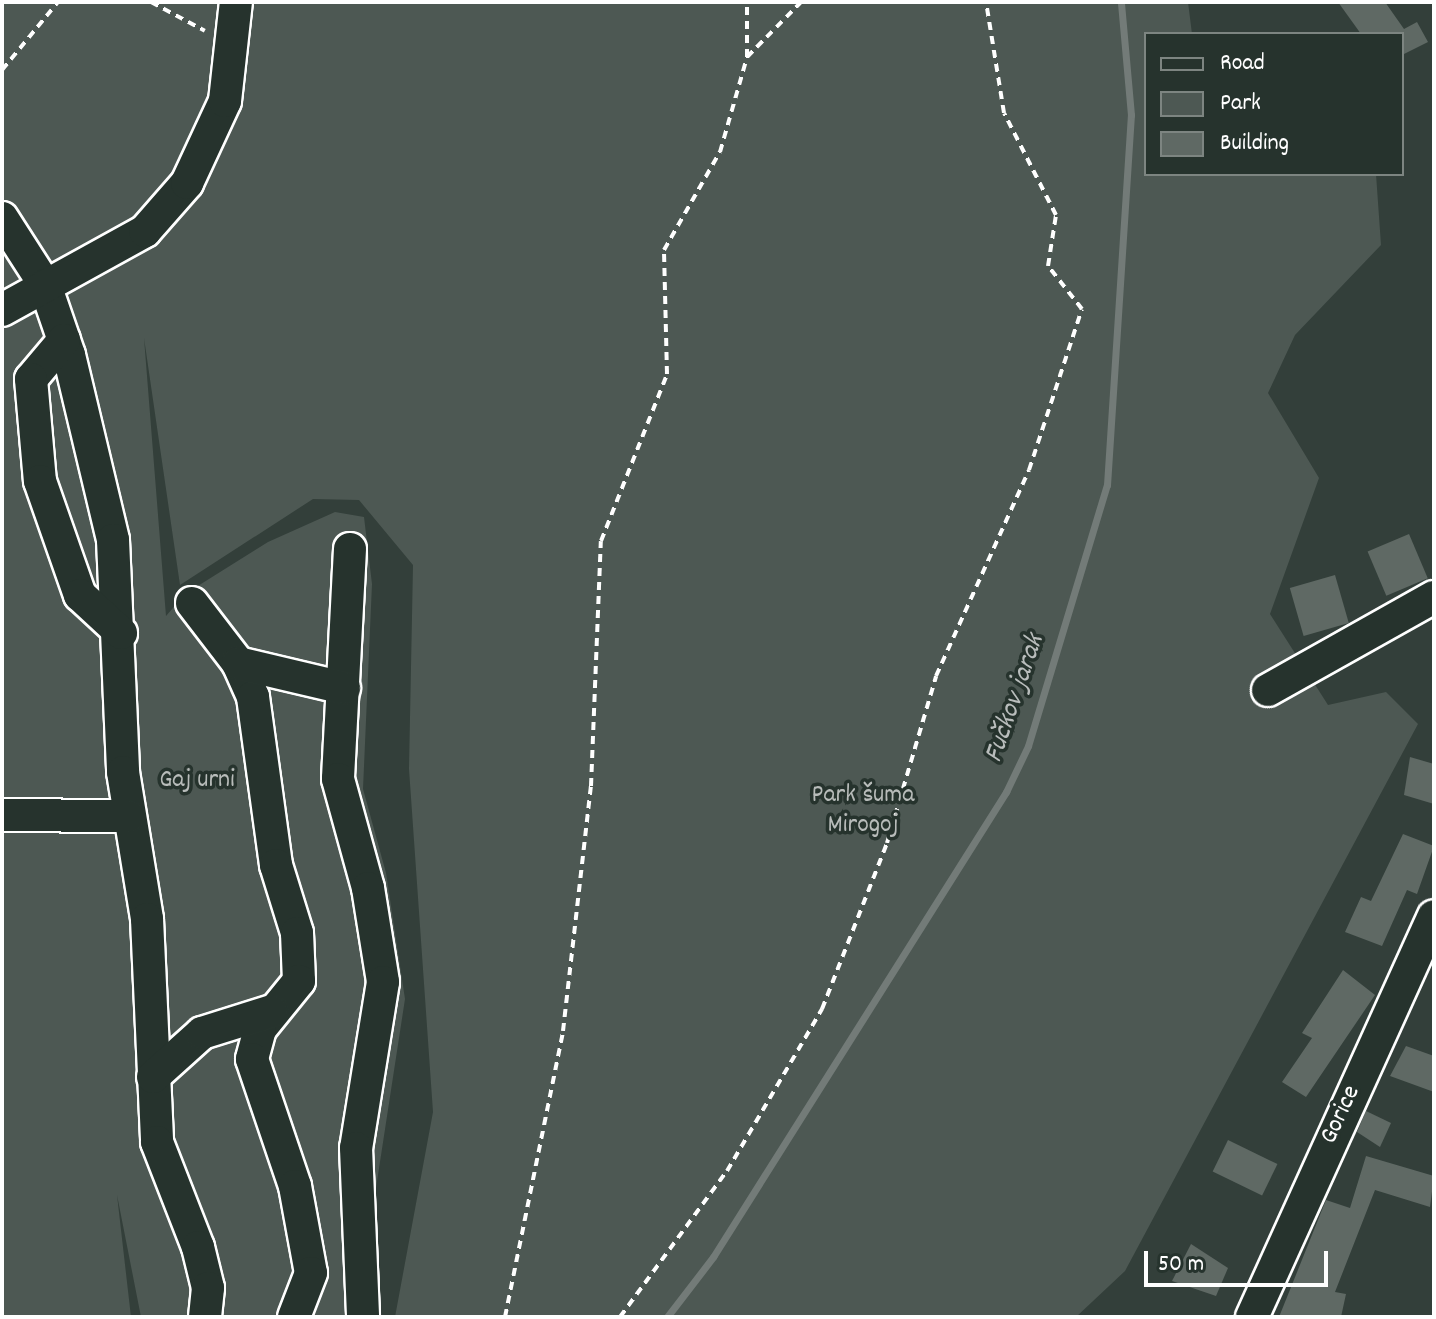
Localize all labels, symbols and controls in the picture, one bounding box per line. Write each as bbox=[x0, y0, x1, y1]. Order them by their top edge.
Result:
legend bbox=[1144, 32, 1404, 176]
text: Road bbox=[1220, 47, 1265, 81]
text: Park bbox=[1220, 87, 1261, 121]
text: Building bbox=[1220, 127, 1289, 161]
water label: Fučkov jarak bbox=[978, 631, 1054, 767]
park label: Gaj urni bbox=[159, 765, 235, 797]
park label: Park šuma Mirogoj bbox=[812, 780, 914, 842]
street label: Gorice bbox=[1314, 1081, 1368, 1149]
scale bar bbox=[1148, 1235, 1332, 1285]
text: 50 m bbox=[1158, 1248, 1204, 1282]

